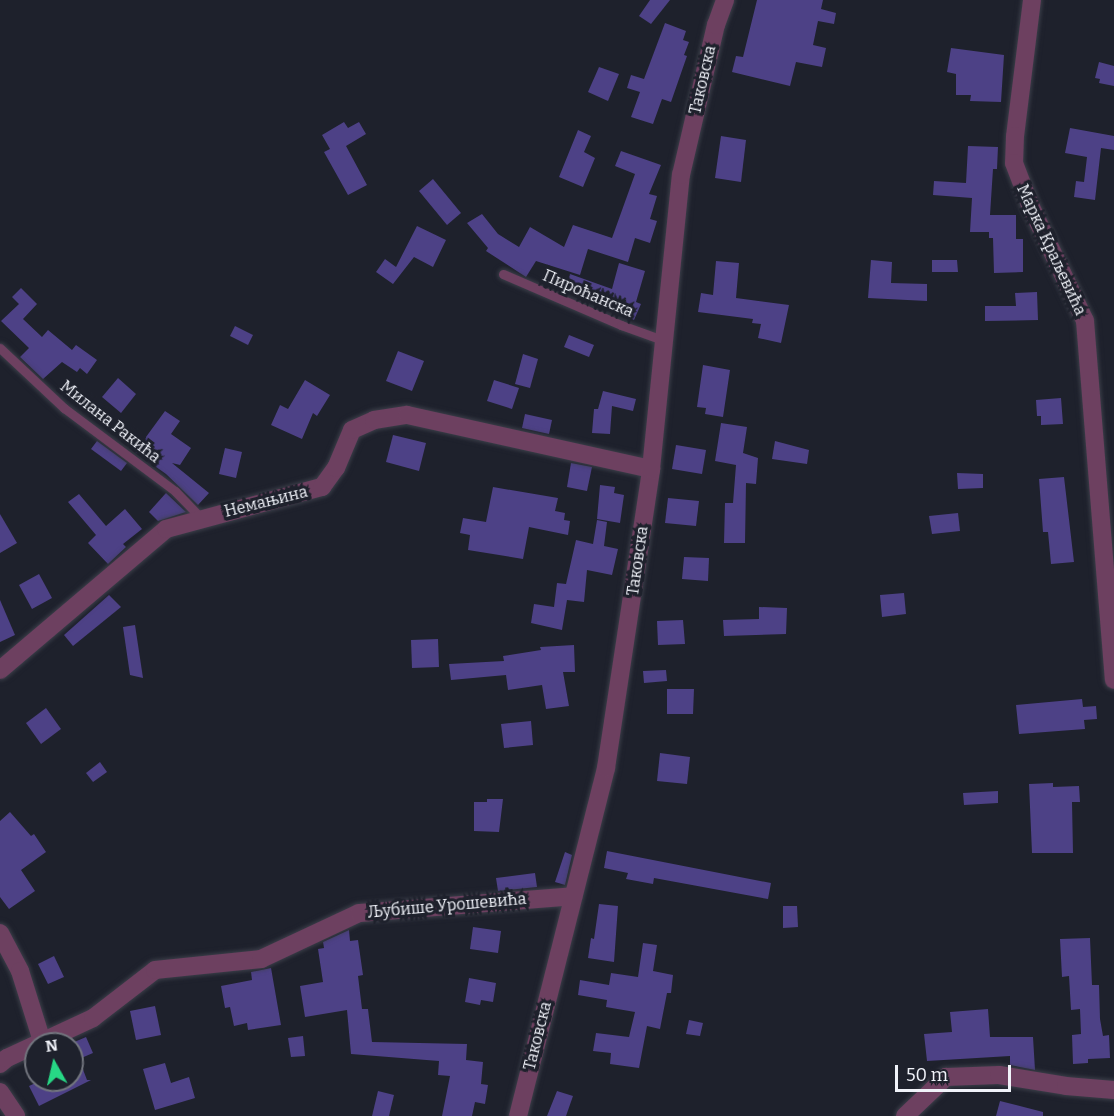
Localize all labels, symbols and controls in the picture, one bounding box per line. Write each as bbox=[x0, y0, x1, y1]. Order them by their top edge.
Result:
street label: Таковска bbox=[686, 44, 720, 116]
street label: Марка Краљевића bbox=[1012, 182, 1090, 318]
street label: Пироћанска bbox=[540, 266, 636, 322]
street label: Милана Ракића bbox=[56, 377, 164, 467]
street label: Немањина bbox=[222, 482, 310, 522]
street label: Таковска bbox=[624, 525, 652, 597]
street label: Љубише Урошевића bbox=[367, 889, 527, 923]
street label: Таковска bbox=[520, 1000, 556, 1072]
north arrow bbox=[24, 1032, 84, 1092]
text: N bbox=[44, 1035, 59, 1056]
scale bar bbox=[898, 1053, 1014, 1091]
text: 50 m bbox=[906, 1064, 948, 1086]

